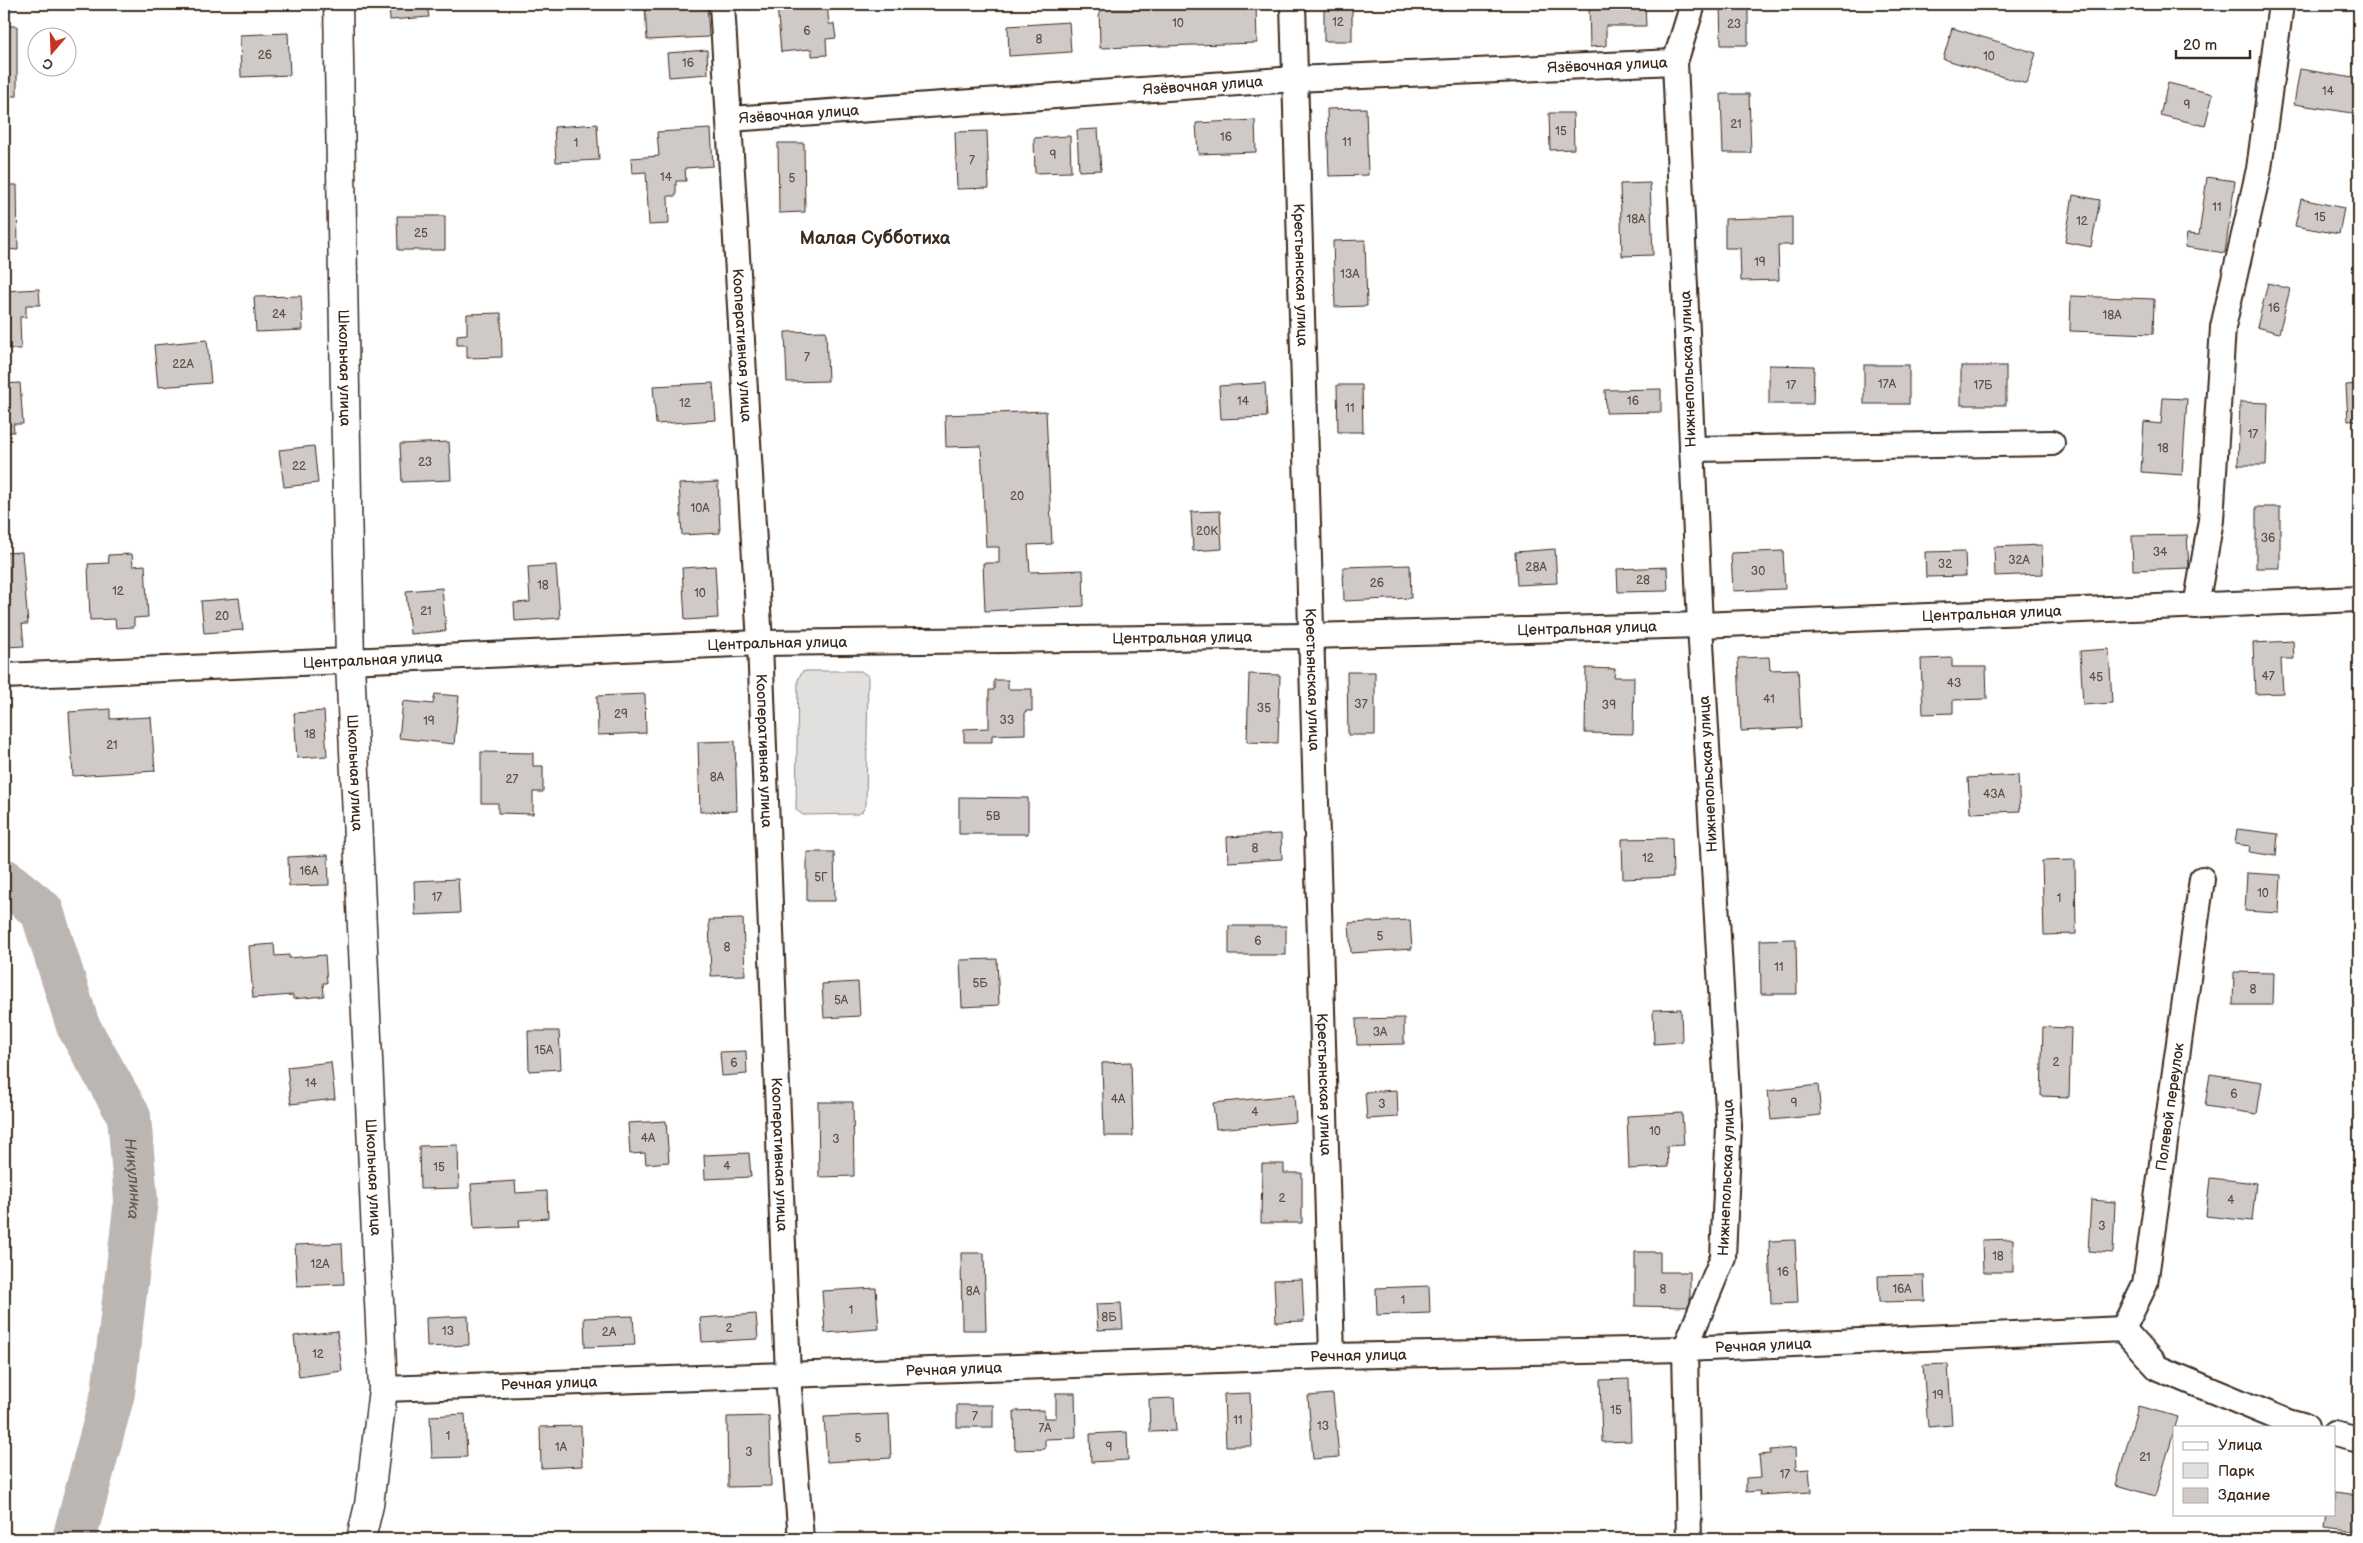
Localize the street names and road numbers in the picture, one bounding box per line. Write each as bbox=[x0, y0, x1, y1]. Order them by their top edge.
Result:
street label: Язёвочная улица bbox=[1547, 53, 1668, 78]
street label: Язёвочная улица bbox=[1142, 72, 1264, 100]
street label: Язёвочная улица bbox=[738, 101, 860, 128]
street label: Крестьянская улица bbox=[1289, 203, 1312, 347]
street label: Кооперативная улица bbox=[728, 268, 756, 423]
street label: Нижнепольская улица bbox=[1676, 290, 1701, 448]
street label: Школьная улица bbox=[334, 309, 355, 427]
street label: Центральная улица bbox=[1922, 602, 2062, 626]
street label: Крестьянская улица bbox=[1300, 608, 1324, 752]
street label: Центральная улица bbox=[1517, 617, 1657, 640]
street label: Центральная улица bbox=[1112, 628, 1252, 649]
street label: Центральная улица bbox=[707, 633, 848, 655]
street label: Центральная улица bbox=[302, 648, 443, 673]
street label: Кооперативная улица bbox=[751, 673, 776, 828]
street label: Нижнепольская улица bbox=[1695, 695, 1722, 853]
street label: Школьная улица bbox=[342, 714, 367, 832]
street label: Крестьянская улица bbox=[1312, 1013, 1335, 1156]
street label: Полевой переулок bbox=[2152, 1042, 2189, 1172]
street label: Кооперативная улица bbox=[767, 1077, 791, 1232]
street label: Нижнепольская улица bbox=[1714, 1099, 1739, 1257]
street label: Школьная улица bbox=[361, 1118, 385, 1236]
street label: Речная улица bbox=[1714, 1334, 1812, 1358]
street label: Речная улица bbox=[1310, 1346, 1407, 1367]
street label: Речная улица bbox=[905, 1358, 1003, 1381]
street label: Речная улица bbox=[500, 1373, 598, 1395]

